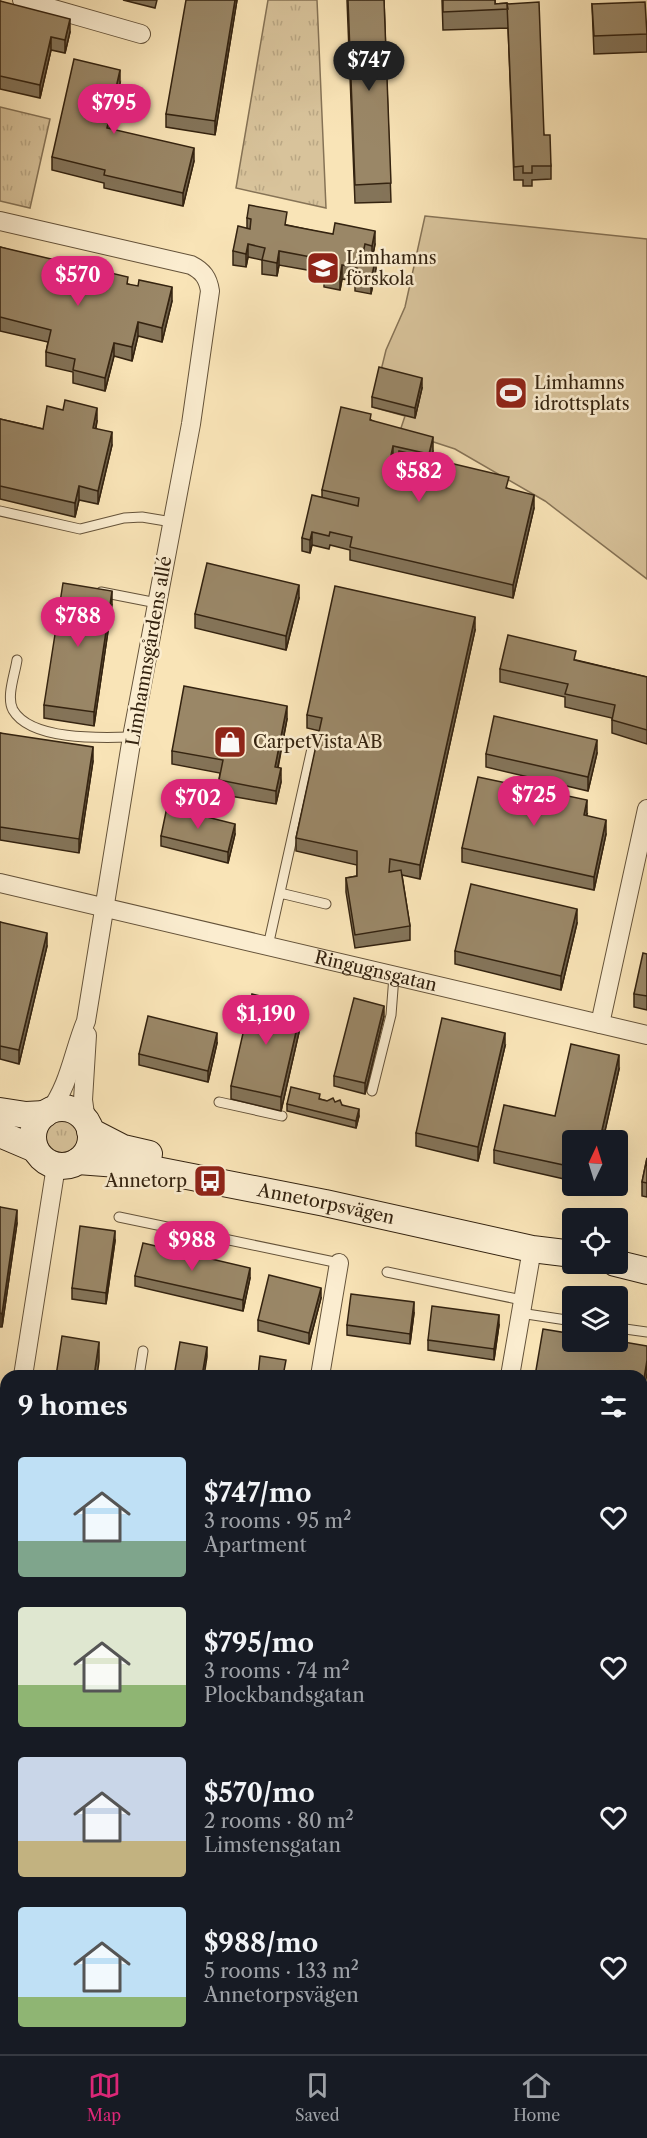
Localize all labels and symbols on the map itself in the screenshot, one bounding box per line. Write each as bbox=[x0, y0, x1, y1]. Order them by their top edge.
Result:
pin: $747 bbox=[333, 41, 405, 92]
pin: $795 bbox=[78, 84, 150, 135]
place label: Limhamns förskola bbox=[346, 247, 437, 290]
school or university icon: Limhamns förskola bbox=[305, 250, 341, 286]
pin: $570 bbox=[42, 256, 114, 307]
place label: Limhamns idrottsplats bbox=[534, 372, 630, 415]
sports icon: Limhamns idrottsplats bbox=[493, 375, 529, 411]
pin: $582 bbox=[383, 452, 455, 503]
street label: Limhamnsgårdens allé bbox=[121, 554, 177, 748]
pin: $788 bbox=[42, 597, 114, 648]
shop icon: CarpetVista AB bbox=[212, 724, 248, 760]
place label: CarpetVista AB bbox=[253, 731, 383, 753]
pin: $725 bbox=[498, 776, 570, 827]
pin: $702 bbox=[162, 779, 234, 830]
street label: Ringugnsgatan bbox=[312, 946, 439, 996]
pin: $1,190 bbox=[217, 995, 315, 1046]
north arrow bbox=[562, 1130, 628, 1196]
bus stop icon: Annetorp bbox=[192, 1163, 228, 1199]
place label: Annetorp bbox=[104, 1170, 187, 1192]
street label: Annetorpsvägen bbox=[255, 1179, 397, 1229]
pin: $988 bbox=[156, 1221, 228, 1272]

